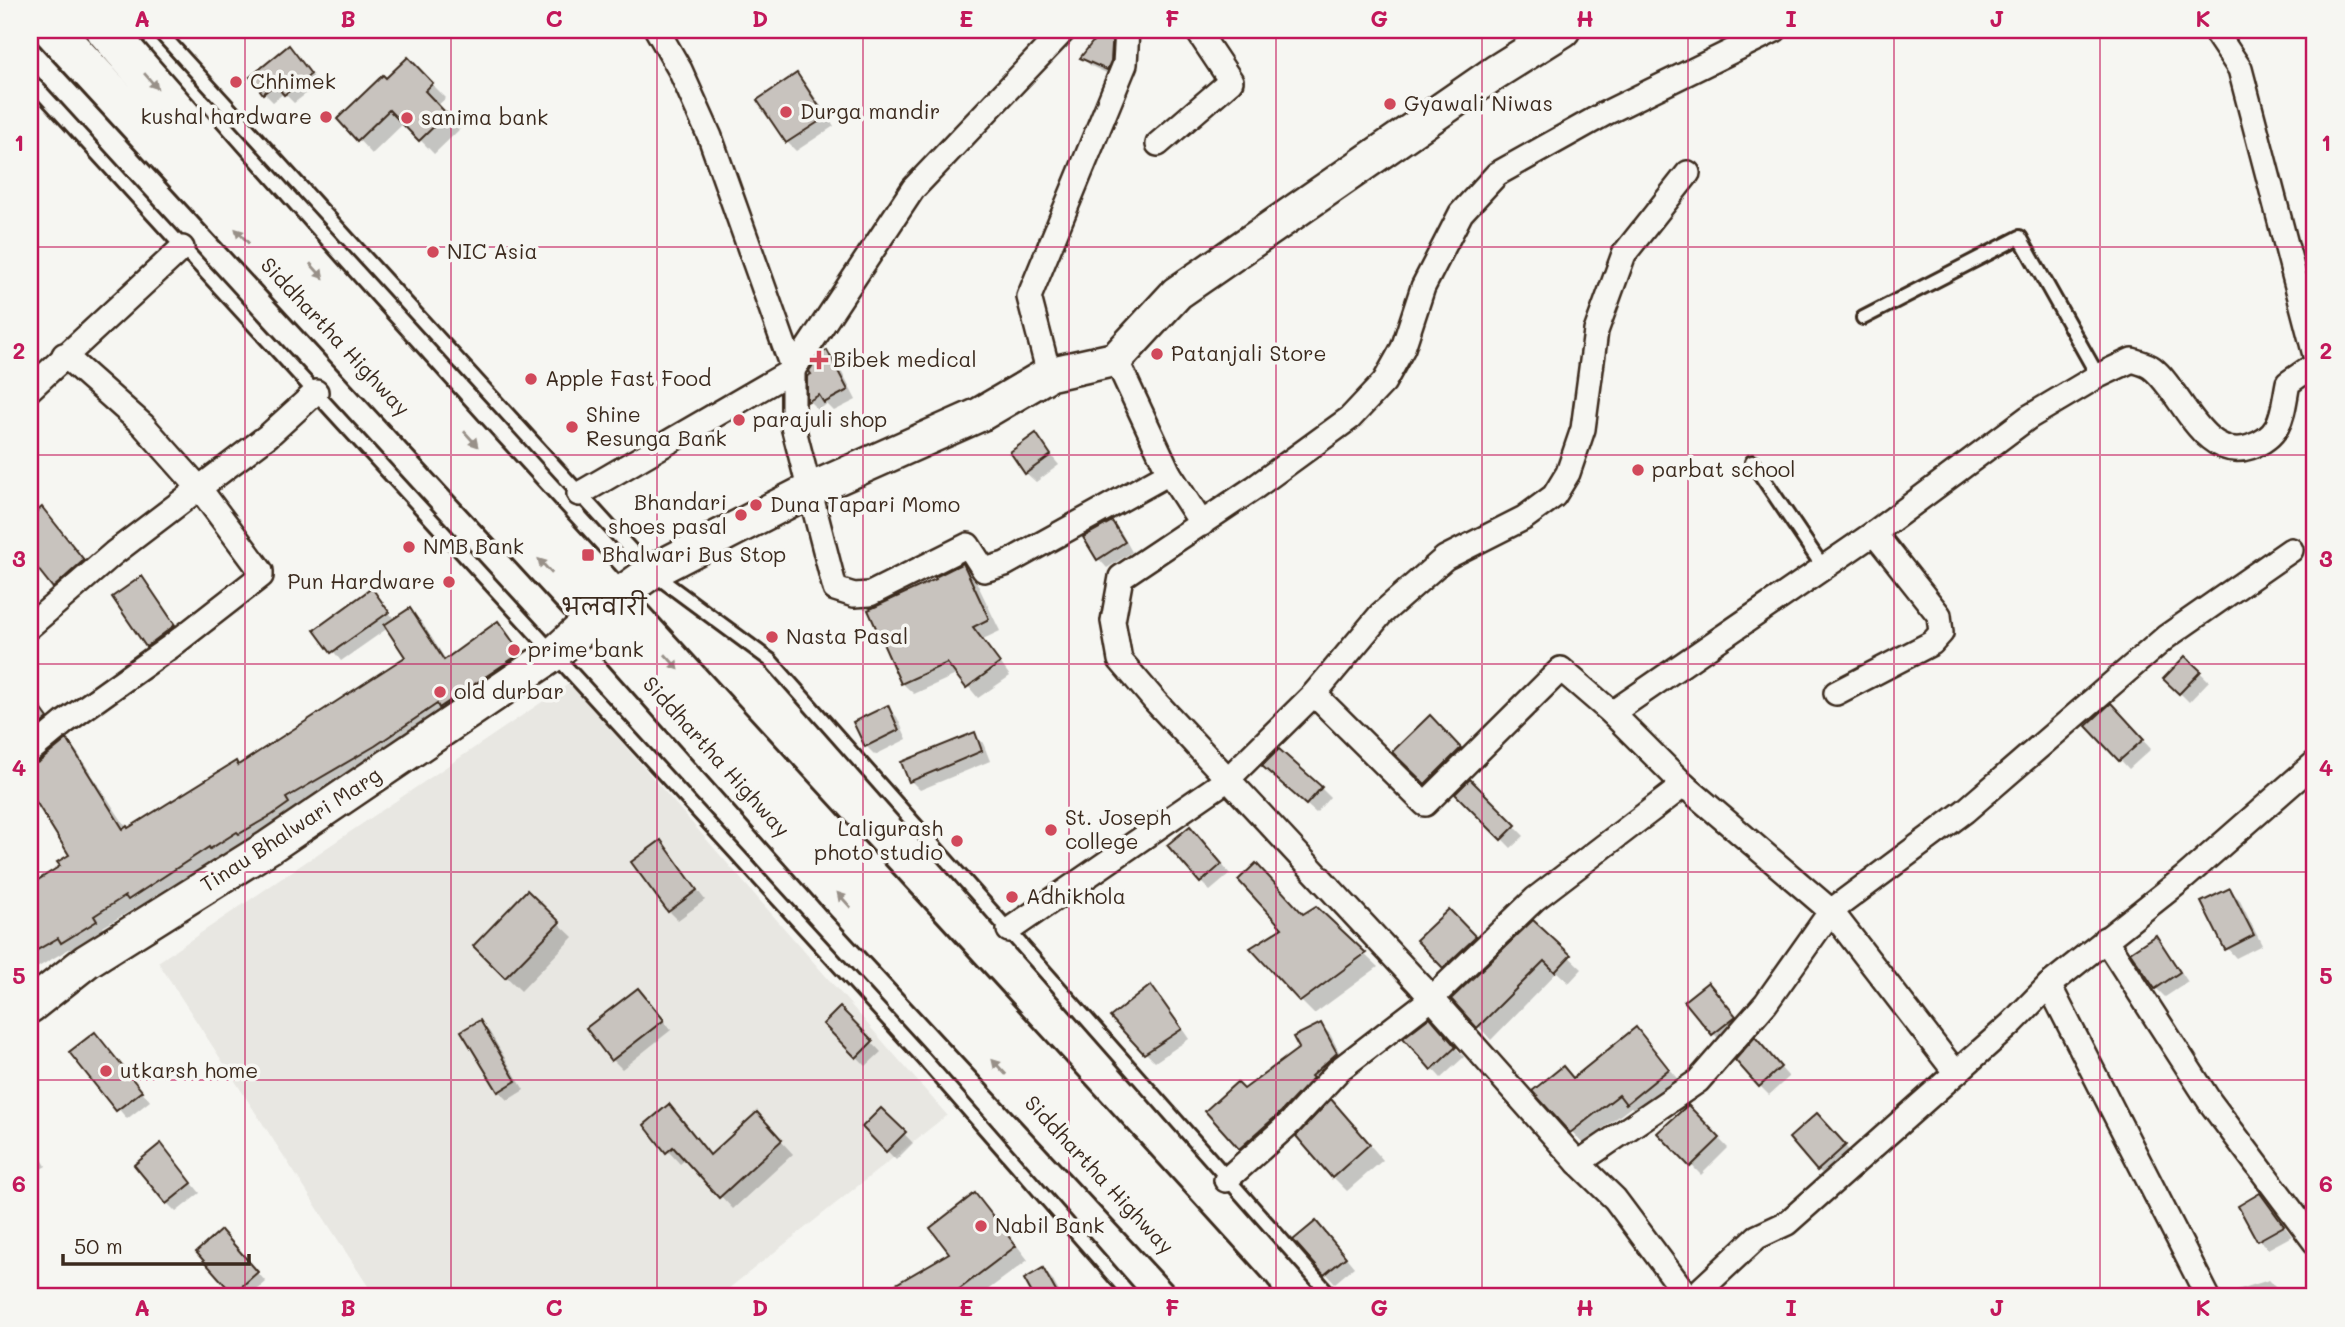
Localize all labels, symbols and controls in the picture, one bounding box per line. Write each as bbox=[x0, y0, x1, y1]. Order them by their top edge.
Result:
text: A bbox=[134, 3, 150, 33]
text: B bbox=[340, 3, 356, 33]
text: C bbox=[545, 3, 563, 33]
text: D bbox=[752, 3, 768, 33]
text: E bbox=[959, 3, 973, 33]
text: F bbox=[1165, 3, 1179, 33]
text: G bbox=[1370, 3, 1388, 33]
text: H bbox=[1576, 3, 1594, 33]
text: I bbox=[1785, 3, 1797, 33]
text: J bbox=[1989, 3, 2005, 33]
text: K bbox=[2195, 3, 2211, 33]
place label: Chhimek bbox=[250, 67, 336, 94]
one-way arrow bbox=[143, 73, 158, 90]
marker: Chhimek bbox=[228, 74, 244, 90]
place label: Gyawali Niwas bbox=[1404, 89, 1553, 116]
marker: Gyawali Niwas bbox=[1382, 96, 1398, 112]
place label: Durga mandir bbox=[800, 97, 940, 124]
place label: kushal hardware bbox=[141, 102, 312, 129]
place label: sanima bank bbox=[421, 103, 548, 130]
marker: Durga mandir bbox=[778, 104, 794, 120]
marker: kushal hardware bbox=[318, 109, 334, 125]
marker: sanima bank bbox=[399, 110, 415, 126]
text: 1 bbox=[14, 127, 24, 157]
text: 1 bbox=[2321, 127, 2331, 157]
one-way arrow bbox=[235, 228, 251, 245]
place label: NIC Asia bbox=[447, 237, 538, 264]
marker: NIC Asia bbox=[425, 244, 441, 260]
street label: Siddhartha Highway bbox=[256, 251, 417, 421]
one-way arrow bbox=[309, 262, 325, 280]
text: 2 bbox=[13, 335, 25, 365]
text: 2 bbox=[2320, 335, 2332, 365]
place label: Patanjali Store bbox=[1171, 339, 1326, 366]
place label: Bibek medical bbox=[833, 345, 977, 372]
marker: Patanjali Store bbox=[1149, 346, 1165, 362]
marker: Bibek medical bbox=[811, 352, 827, 368]
place label: Apple Fast Food bbox=[545, 364, 711, 391]
marker: Apple Fast Food bbox=[523, 371, 539, 387]
place label: Shine Resunga Bank bbox=[586, 400, 727, 451]
place label: parajuli shop bbox=[753, 405, 887, 432]
marker: parajuli shop bbox=[731, 412, 747, 428]
marker: Shine Resunga Bank bbox=[564, 419, 580, 435]
one-way arrow bbox=[462, 430, 478, 447]
place label: parbat school bbox=[1652, 455, 1796, 482]
marker: parbat school bbox=[1630, 462, 1646, 478]
place label: Bhandari shoes pasal bbox=[608, 488, 727, 539]
place label: Duna Tapari Momo bbox=[770, 490, 960, 517]
marker: Duna Tapari Momo bbox=[748, 497, 764, 513]
marker: Bhandari shoes pasal bbox=[733, 507, 749, 523]
place label: NMB Bank bbox=[423, 532, 524, 559]
marker: NMB Bank bbox=[401, 539, 417, 555]
place label: Bhalwari Bus Stop bbox=[602, 540, 786, 567]
text: 3 bbox=[12, 543, 26, 573]
text: 3 bbox=[2319, 543, 2333, 573]
marker: Bhalwari Bus Stop bbox=[580, 547, 596, 563]
one-way arrow bbox=[538, 558, 554, 575]
place label: Pun Hardware bbox=[287, 567, 435, 594]
marker: Pun Hardware bbox=[441, 574, 457, 590]
district label: भलवारी bbox=[562, 589, 647, 621]
place label: Nasta Pasal bbox=[786, 622, 908, 649]
marker: Nasta Pasal bbox=[764, 629, 780, 645]
place label: prime bank bbox=[528, 635, 644, 662]
marker: prime bank bbox=[506, 642, 522, 658]
one-way arrow bbox=[664, 653, 680, 671]
street label: Siddhartha Highway bbox=[638, 670, 796, 842]
place label: old durbar bbox=[454, 677, 564, 704]
marker: old durbar bbox=[432, 684, 448, 700]
text: 4 bbox=[12, 752, 26, 782]
text: 4 bbox=[2319, 752, 2333, 782]
street label: Tinau Bhalwari Marg bbox=[195, 760, 386, 897]
place label: St. Joseph college bbox=[1065, 803, 1171, 854]
place label: Laligurash photo studio bbox=[814, 814, 943, 865]
marker: St. Joseph college bbox=[1043, 822, 1059, 838]
marker: Laligurash photo studio bbox=[949, 833, 965, 849]
place label: Adhikhola bbox=[1026, 882, 1126, 909]
marker: Adhikhola bbox=[1004, 889, 1020, 905]
one-way arrow bbox=[836, 891, 852, 909]
text: 5 bbox=[12, 960, 26, 990]
text: 5 bbox=[2319, 960, 2333, 990]
place label: utkarsh home bbox=[120, 1056, 258, 1083]
one-way arrow bbox=[991, 1059, 1007, 1076]
marker: utkarsh home bbox=[98, 1063, 114, 1079]
street label: Siddhartha Highway bbox=[1020, 1089, 1181, 1259]
text: 6 bbox=[12, 1168, 26, 1198]
text: 6 bbox=[2319, 1168, 2333, 1198]
place label: Nabil Bank bbox=[995, 1211, 1104, 1238]
marker: Nabil Bank bbox=[973, 1218, 989, 1234]
scale bar bbox=[63, 1222, 248, 1266]
text: 50 m bbox=[74, 1232, 123, 1259]
text: A bbox=[134, 1292, 150, 1322]
text: B bbox=[340, 1292, 356, 1322]
text: C bbox=[545, 1292, 563, 1322]
text: D bbox=[752, 1292, 768, 1322]
text: E bbox=[959, 1292, 973, 1322]
text: F bbox=[1165, 1292, 1179, 1322]
text: G bbox=[1370, 1292, 1388, 1322]
text: H bbox=[1576, 1292, 1594, 1322]
text: I bbox=[1785, 1292, 1797, 1322]
text: J bbox=[1989, 1292, 2005, 1322]
text: K bbox=[2195, 1292, 2211, 1322]

